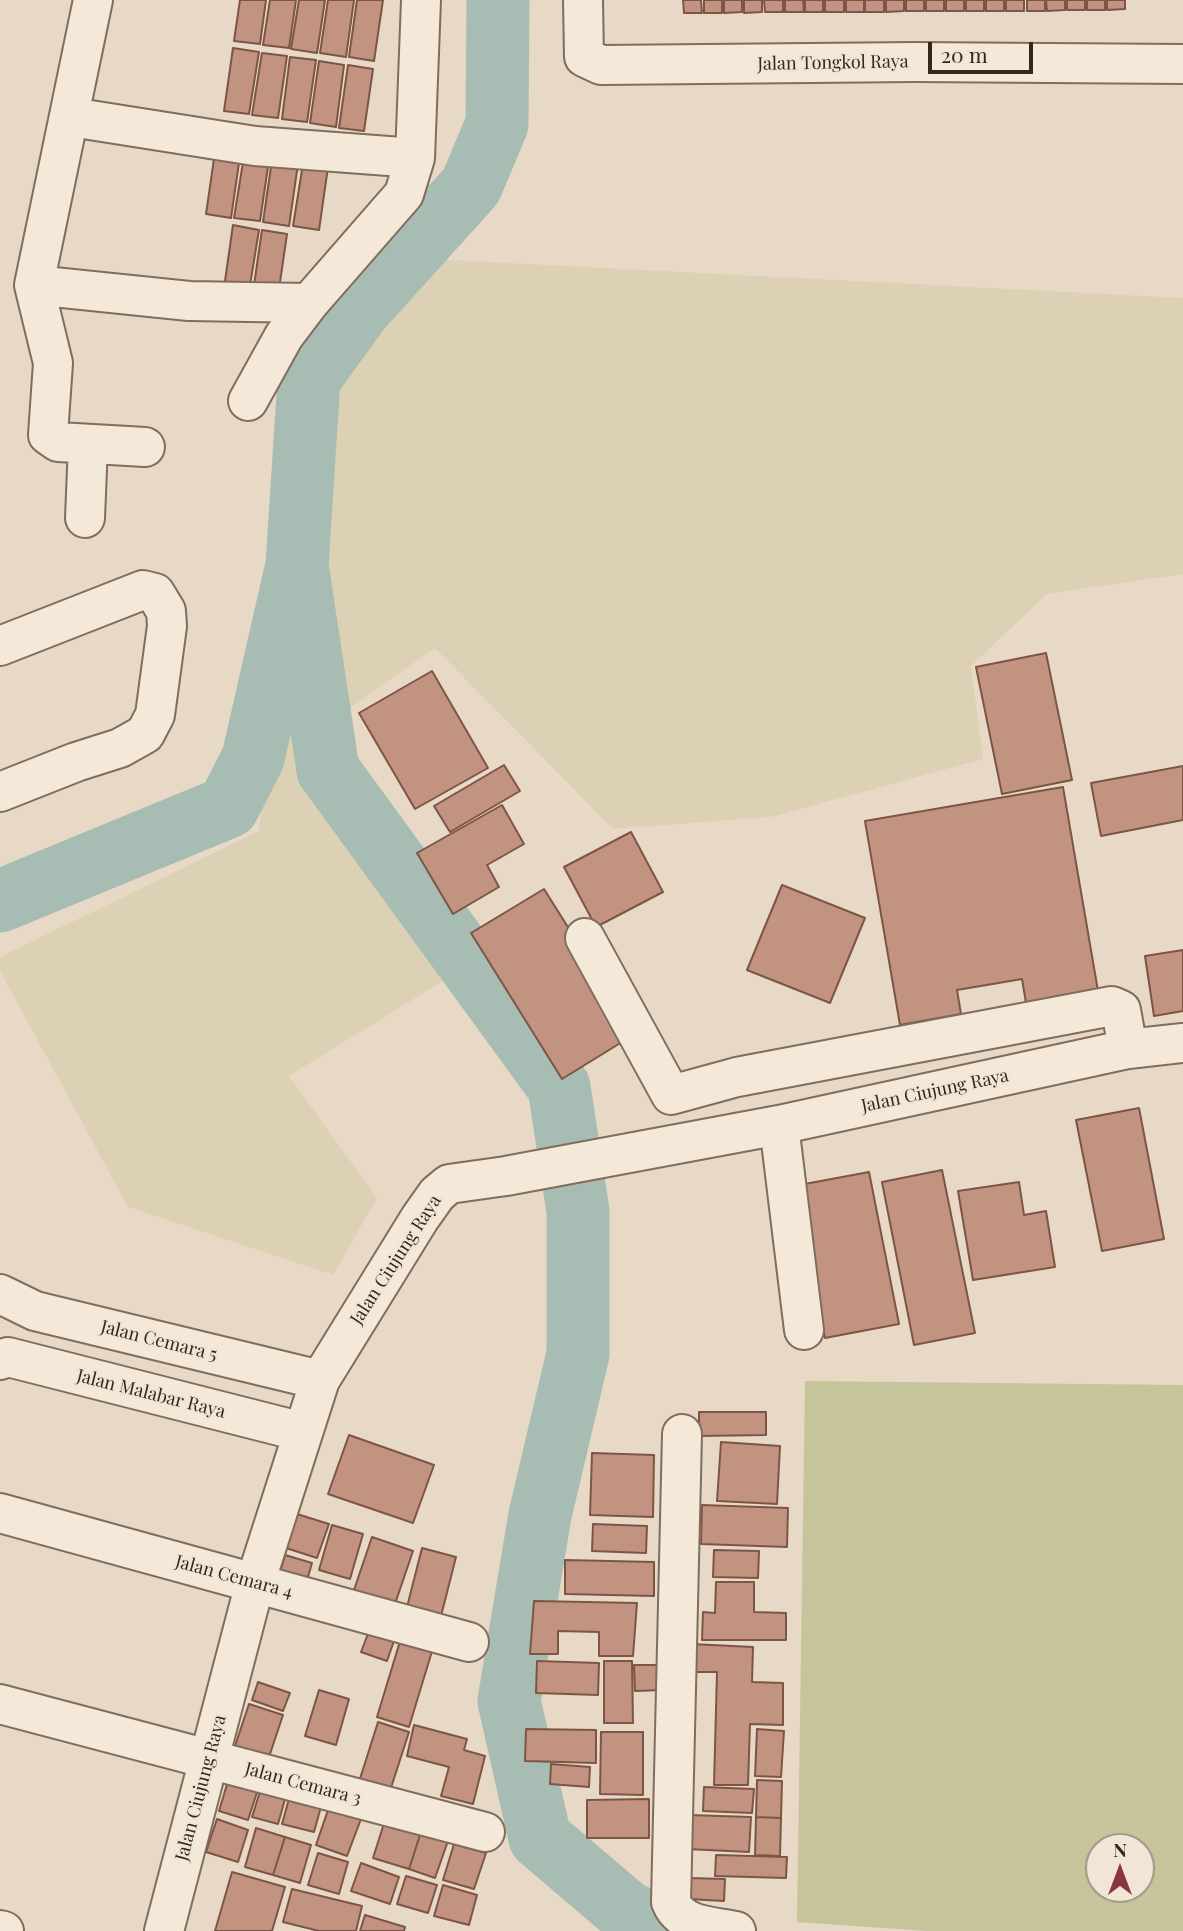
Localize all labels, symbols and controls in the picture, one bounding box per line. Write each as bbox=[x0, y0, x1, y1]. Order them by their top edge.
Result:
scale bar bbox=[931, 28, 1036, 72]
text: 20 m bbox=[941, 40, 988, 68]
street label: Jalan Tongkol Raya bbox=[757, 51, 909, 75]
street label: Jalan Ciujung Raya bbox=[859, 1065, 1011, 1117]
street label: Jalan Ciujung Raya bbox=[346, 1191, 446, 1329]
street label: Jalan Cemara 5 bbox=[99, 1316, 219, 1366]
street label: Jalan Malabar Raya bbox=[74, 1365, 228, 1423]
street label: Jalan Cemara 4 bbox=[173, 1551, 295, 1603]
street label: Jalan Ciujung Raya bbox=[171, 1713, 231, 1863]
street label: Jalan Cemara 3 bbox=[242, 1758, 364, 1810]
north arrow bbox=[1085, 1833, 1155, 1903]
text: N bbox=[1113, 1836, 1127, 1862]

